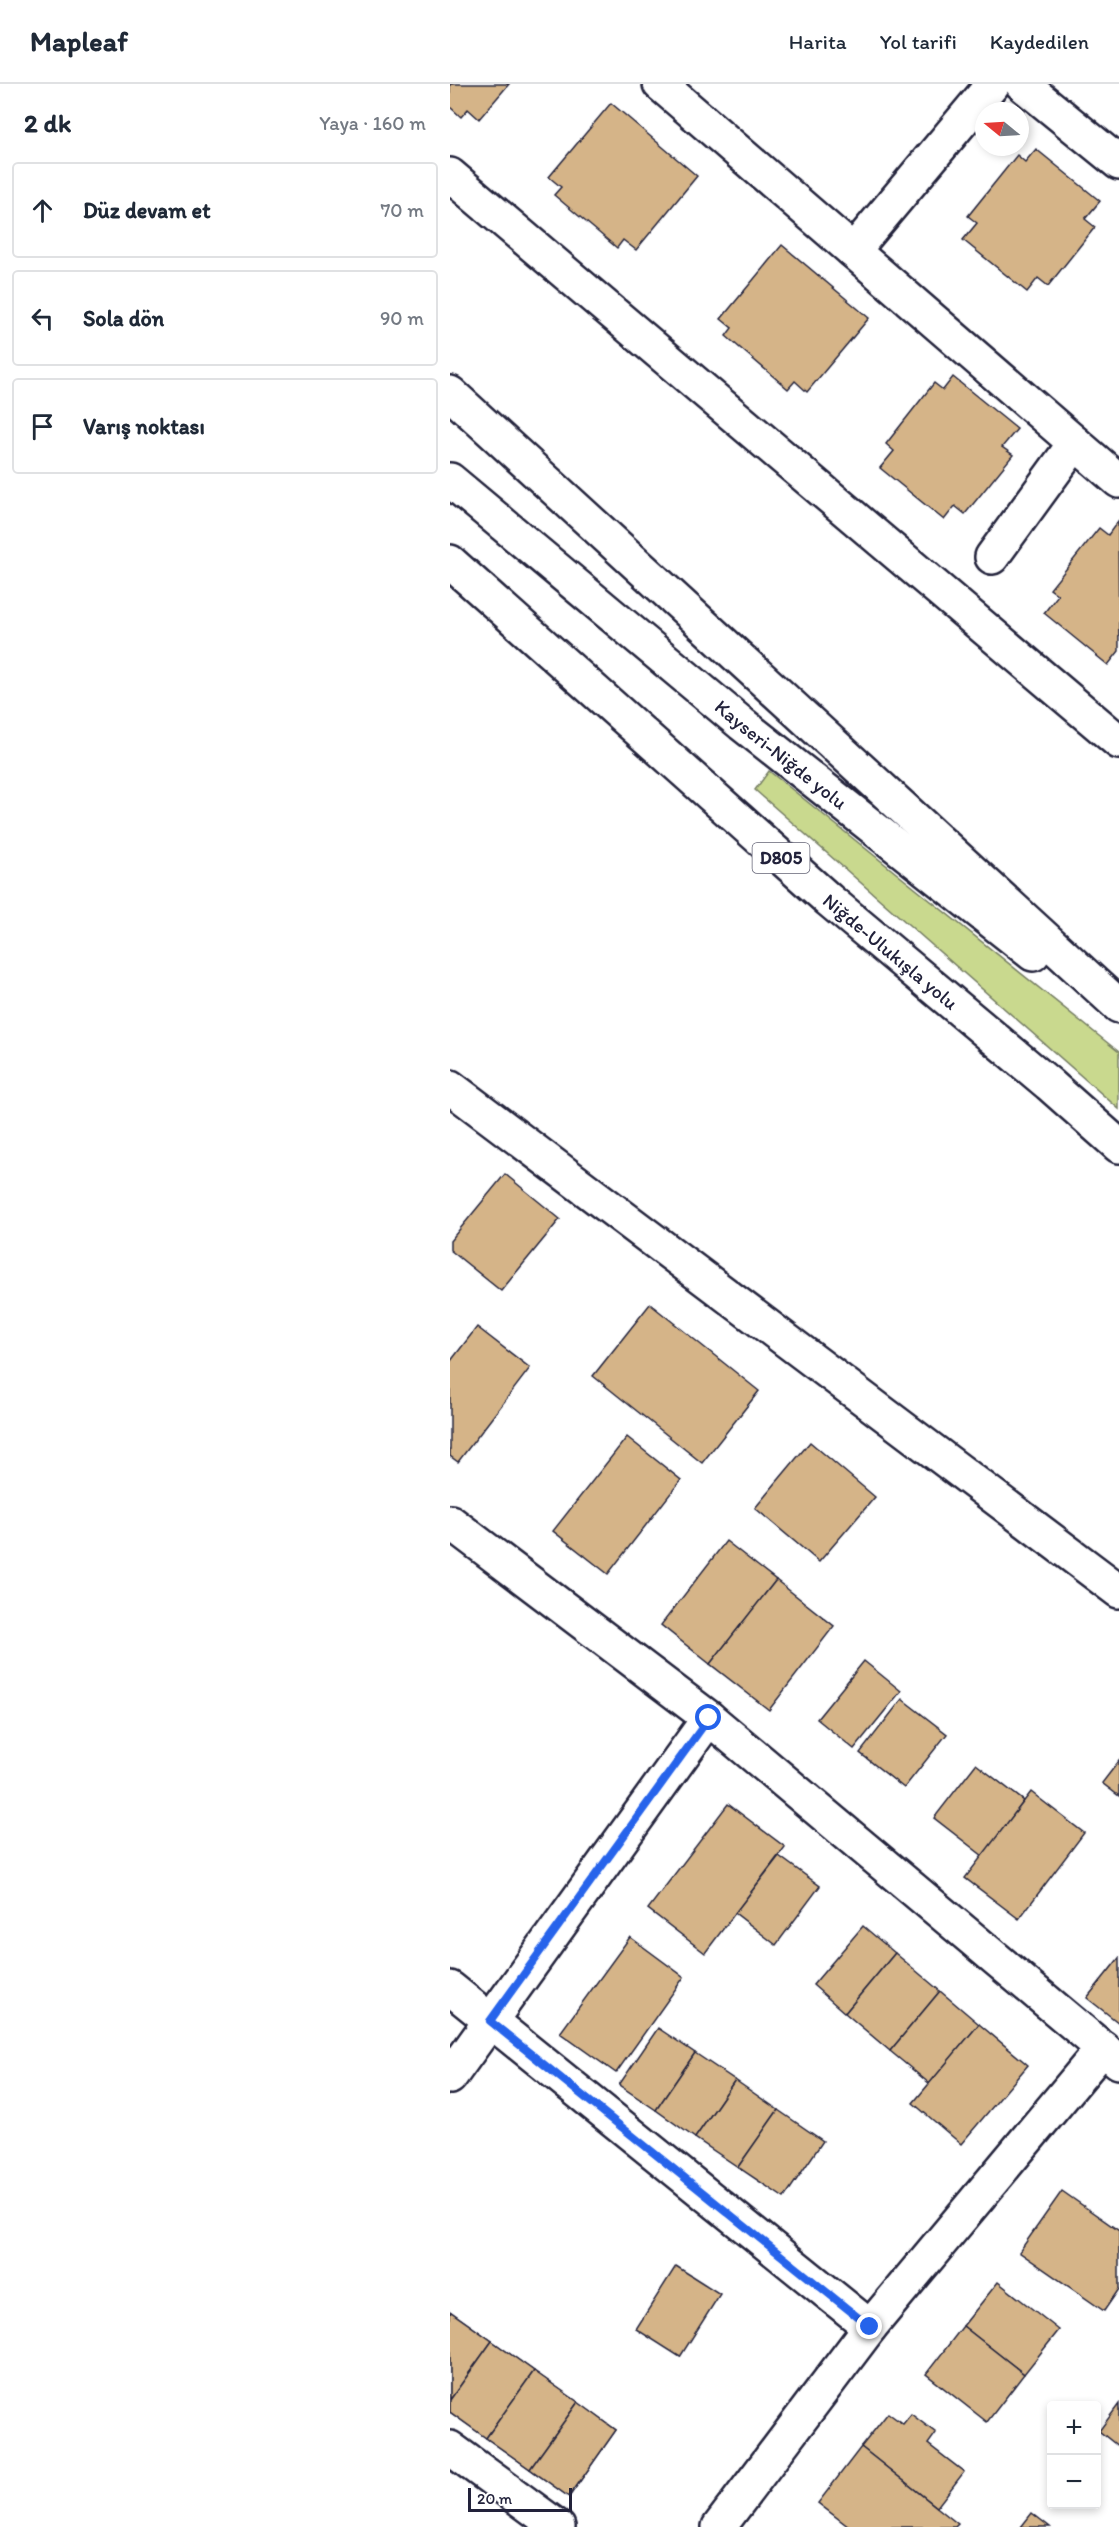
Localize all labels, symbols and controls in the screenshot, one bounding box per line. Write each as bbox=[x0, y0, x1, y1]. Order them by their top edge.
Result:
text: Mapleaf bbox=[30, 24, 128, 58]
text: Harita bbox=[789, 29, 847, 54]
text: Yol tarifi bbox=[880, 29, 957, 54]
text: Kaydedilen bbox=[990, 29, 1089, 54]
north arrow bbox=[975, 102, 1029, 156]
text: 2 dk bbox=[24, 107, 71, 139]
text: Yaya · 160 m bbox=[319, 111, 426, 135]
icon: ahead bbox=[26, 194, 59, 227]
text: Düz devam et bbox=[83, 197, 210, 224]
text: 70 m bbox=[380, 198, 424, 222]
icon: left bbox=[26, 302, 59, 335]
text: Sola dön bbox=[83, 305, 164, 332]
text: 90 m bbox=[380, 306, 424, 330]
icon: arrive bbox=[26, 410, 59, 443]
text: Varış noktası bbox=[83, 413, 205, 440]
street label: Kayseri-Niğde yolu bbox=[710, 695, 852, 814]
road number: D805 bbox=[752, 843, 810, 873]
street label: Niğde-Ulukışla yolu bbox=[818, 888, 963, 1015]
route start bbox=[695, 1704, 721, 1730]
route end bbox=[856, 2313, 882, 2339]
map controls bbox=[1047, 2401, 1101, 2509]
button: + bbox=[1047, 2401, 1101, 2455]
button: − bbox=[1047, 2455, 1101, 2509]
scale bar bbox=[468, 2485, 572, 2512]
text: 20 m bbox=[477, 2489, 512, 2508]

